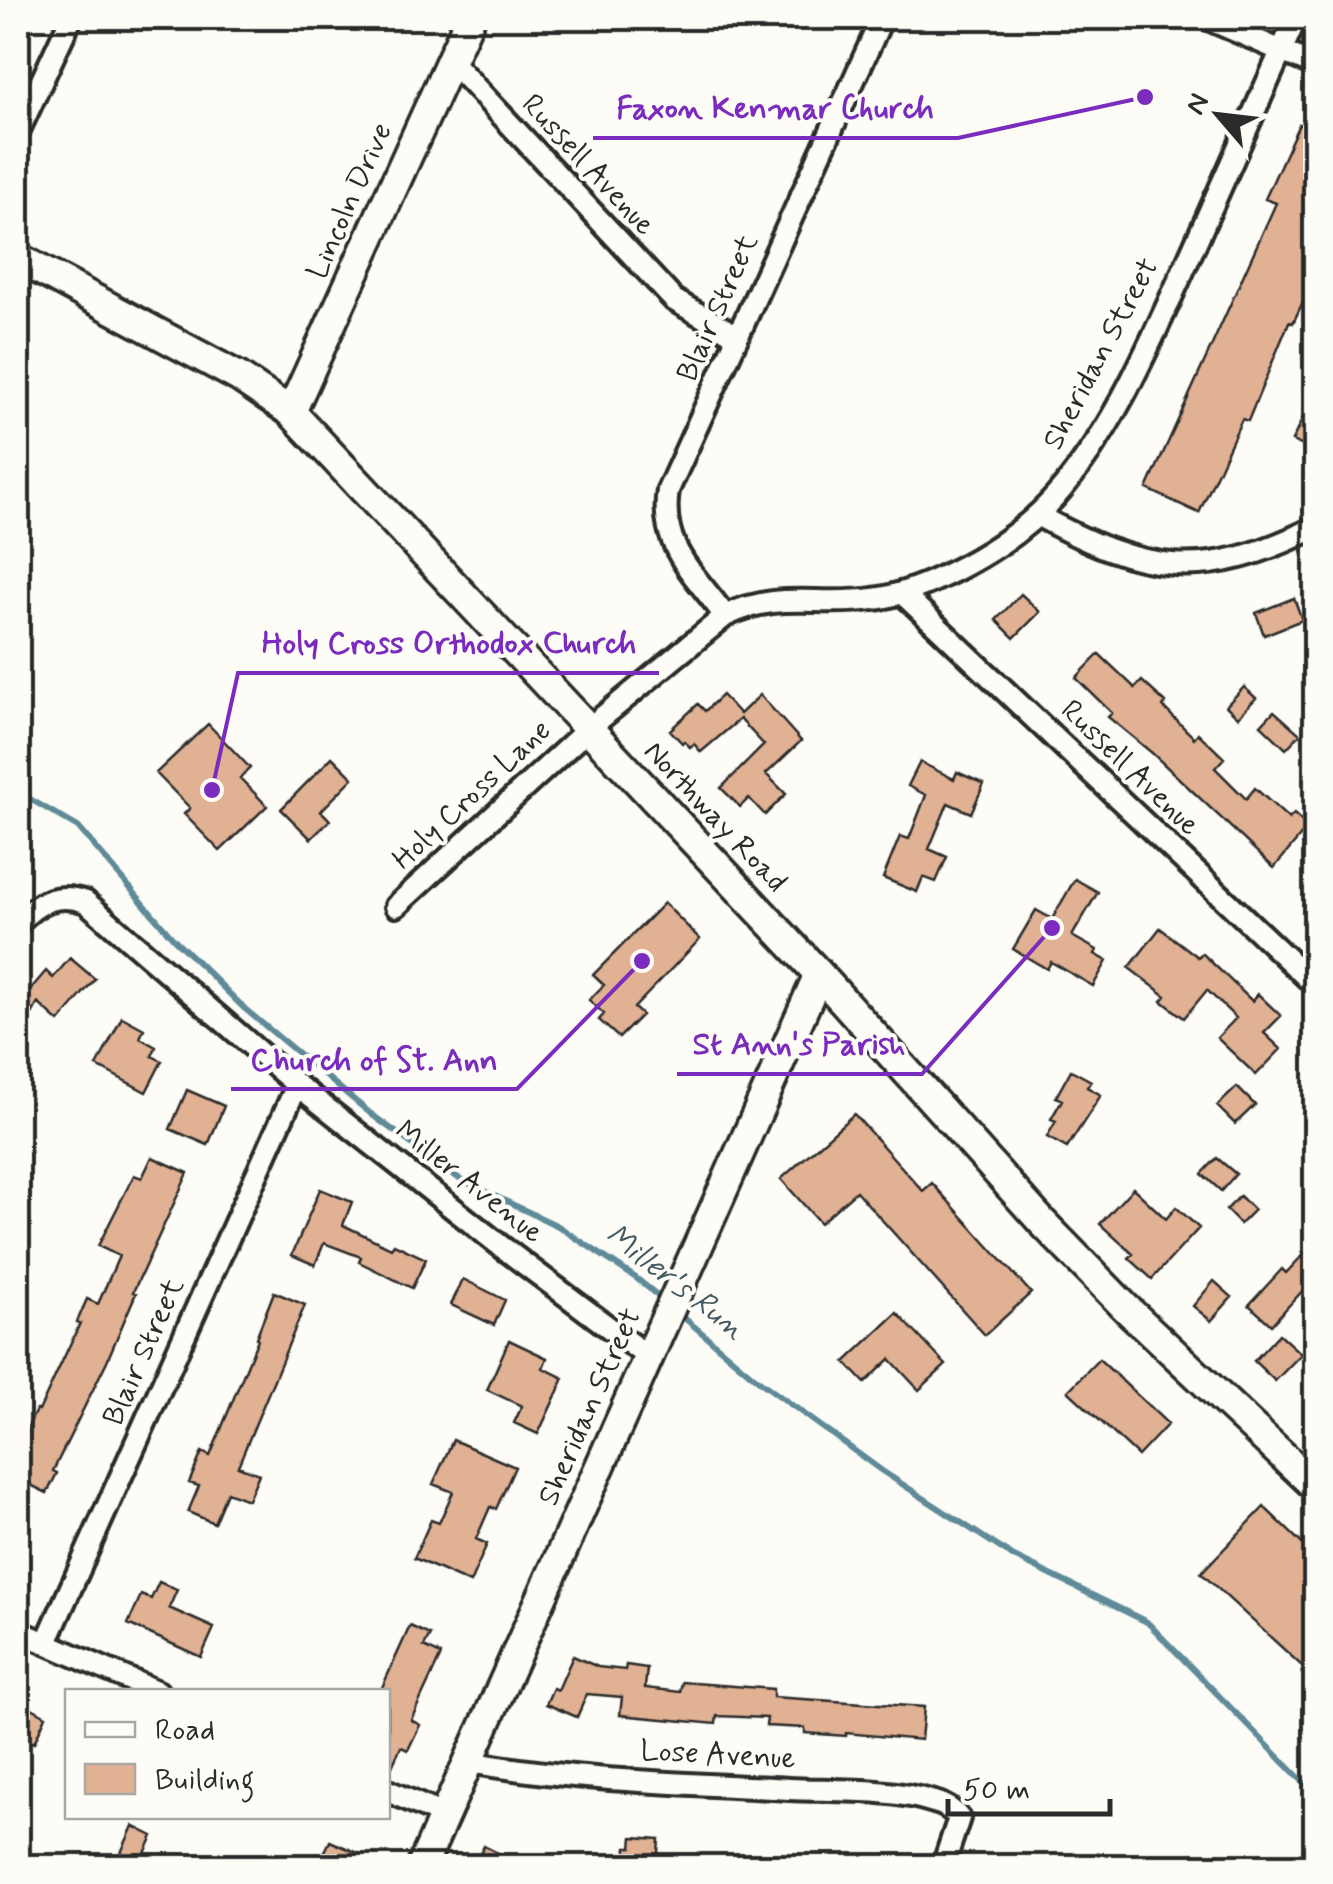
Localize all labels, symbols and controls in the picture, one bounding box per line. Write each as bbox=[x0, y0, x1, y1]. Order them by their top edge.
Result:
north arrow bbox=[1168, 65, 1268, 165]
callout: Faxon Kenmar Church bbox=[593, 76, 958, 138]
street label: Russell Avenue bbox=[512, 86, 664, 244]
text: Faxon Kenmar Church bbox=[616, 88, 934, 130]
text: N bbox=[1177, 88, 1219, 121]
street label: Lincoln Drive bbox=[298, 117, 402, 285]
street label: Blair Street bbox=[668, 228, 768, 388]
street label: Sheridan Street bbox=[1034, 251, 1168, 457]
callout: Holy Cross Orthodox Church bbox=[238, 611, 659, 673]
text: Holy Cross Orthodox Church bbox=[262, 623, 636, 665]
street label: Russell Avenue bbox=[1052, 692, 1208, 844]
street label: Holy Cross Lane bbox=[384, 711, 560, 879]
street label: Northway Road bbox=[635, 733, 795, 901]
callout: St Ann's Parish bbox=[677, 1012, 922, 1074]
text: St Ann's Parish bbox=[692, 1024, 906, 1066]
callout: Church of St. Ann bbox=[231, 1027, 517, 1089]
text: Church of St. Ann bbox=[250, 1040, 498, 1082]
street label: Miller Avenue bbox=[387, 1112, 551, 1252]
water label: Miller's Run bbox=[597, 1214, 753, 1350]
street label: Blair Street bbox=[94, 1272, 194, 1432]
street label: Sheridan Street bbox=[529, 1302, 651, 1512]
legend bbox=[65, 1689, 390, 1819]
text: Road bbox=[155, 1711, 215, 1750]
street label: Lose Avenue bbox=[639, 1731, 797, 1779]
scale bar bbox=[948, 1754, 1110, 1816]
text: Building bbox=[155, 1761, 254, 1803]
text: 50 m bbox=[963, 1771, 1030, 1810]

